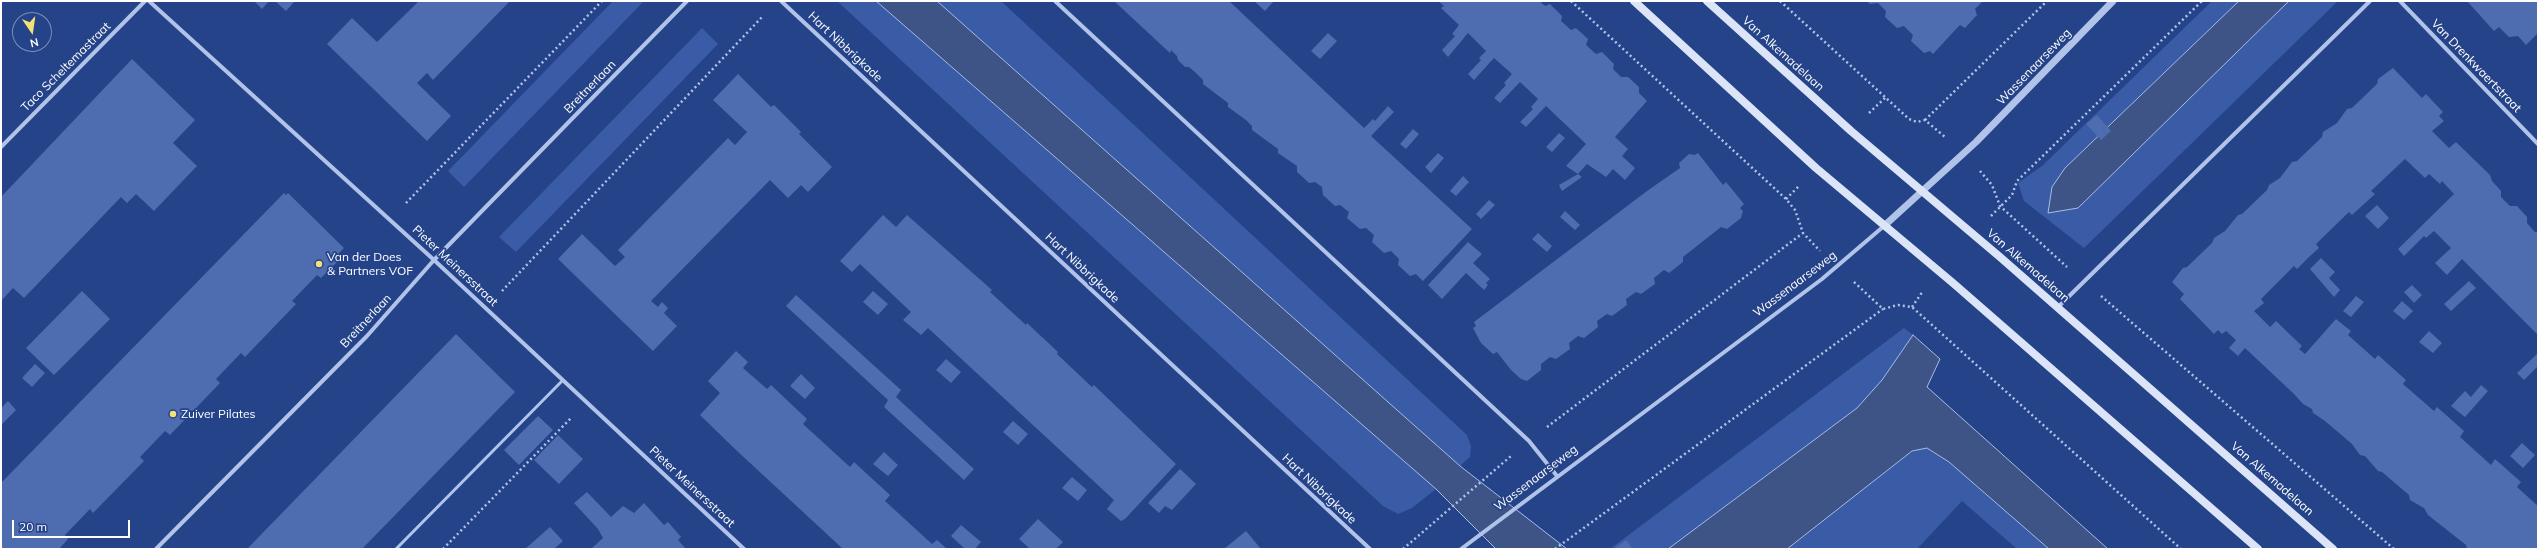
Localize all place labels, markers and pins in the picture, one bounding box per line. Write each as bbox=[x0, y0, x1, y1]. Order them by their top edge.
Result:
place label: Van der Does & Partners VOF bbox=[327, 250, 413, 278]
marker: Van der Does & Partners VOF bbox=[314, 259, 324, 269]
place label: Zuiver Pilates bbox=[181, 407, 255, 421]
marker: Zuiver Pilates bbox=[168, 409, 178, 419]

